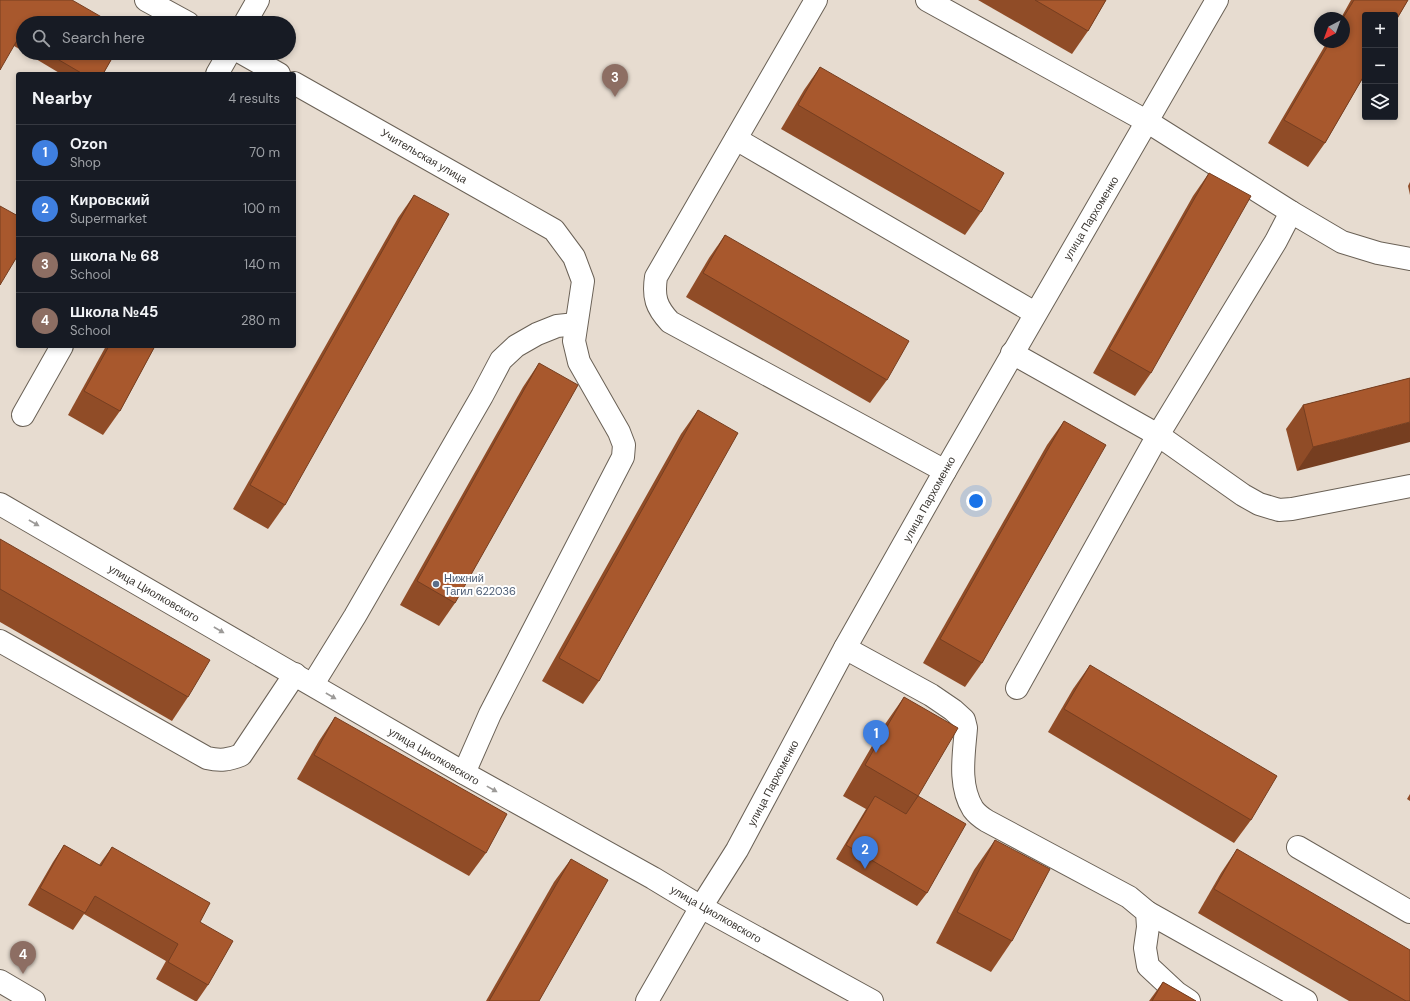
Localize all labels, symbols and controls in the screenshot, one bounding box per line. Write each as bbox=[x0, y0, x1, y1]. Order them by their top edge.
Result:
north arrow bbox=[1314, 12, 1350, 48]
map controls bbox=[1362, 12, 1398, 120]
button: + bbox=[1362, 12, 1398, 48]
search box bbox=[16, 16, 296, 60]
icon: search bbox=[30, 27, 52, 49]
text: Search here bbox=[62, 28, 145, 48]
button: − bbox=[1362, 48, 1398, 84]
pin: 3 bbox=[602, 64, 628, 97]
button: layers bbox=[1362, 84, 1398, 120]
text: Nearby bbox=[32, 87, 92, 109]
text: 4 results bbox=[228, 90, 280, 107]
street label: Учительская улица bbox=[378, 126, 470, 187]
text: Ozon bbox=[70, 134, 108, 154]
text: 1 bbox=[43, 144, 47, 161]
text: 70 m bbox=[249, 144, 280, 161]
text: Shop bbox=[70, 154, 101, 171]
street label: улица Пархоменко bbox=[1060, 173, 1122, 263]
text: Кировский bbox=[70, 190, 150, 210]
text: 2 bbox=[41, 200, 49, 217]
text: 100 m bbox=[243, 200, 280, 217]
text: Supermarket bbox=[70, 210, 147, 227]
text: школа № 68 bbox=[70, 246, 159, 266]
text: 3 bbox=[41, 256, 49, 273]
text: 140 m bbox=[244, 256, 280, 273]
text: School bbox=[70, 266, 111, 283]
text: Школа №45 bbox=[70, 302, 158, 322]
text: 4 bbox=[41, 312, 49, 329]
text: 280 m bbox=[241, 312, 280, 329]
text: School bbox=[70, 322, 111, 339]
street label: улица Пархоменко bbox=[900, 454, 958, 544]
your location bbox=[966, 491, 986, 511]
one-way arrow bbox=[28, 520, 40, 527]
street label: улица Циолковского bbox=[106, 561, 202, 625]
place label: Нижний Тагил 622036 bbox=[444, 571, 516, 598]
marker: Нижний Тагил 622036 bbox=[431, 579, 441, 589]
one-way arrow bbox=[213, 627, 225, 634]
one-way arrow bbox=[325, 692, 337, 699]
pin: 1 bbox=[863, 720, 889, 753]
street label: улица Циолковского bbox=[386, 724, 482, 788]
street label: улица Пархоменко bbox=[744, 738, 802, 828]
one-way arrow bbox=[486, 786, 498, 792]
pin: 2 bbox=[852, 836, 878, 869]
street label: улица Циолковского bbox=[668, 882, 764, 946]
pin: 4 bbox=[10, 941, 36, 974]

